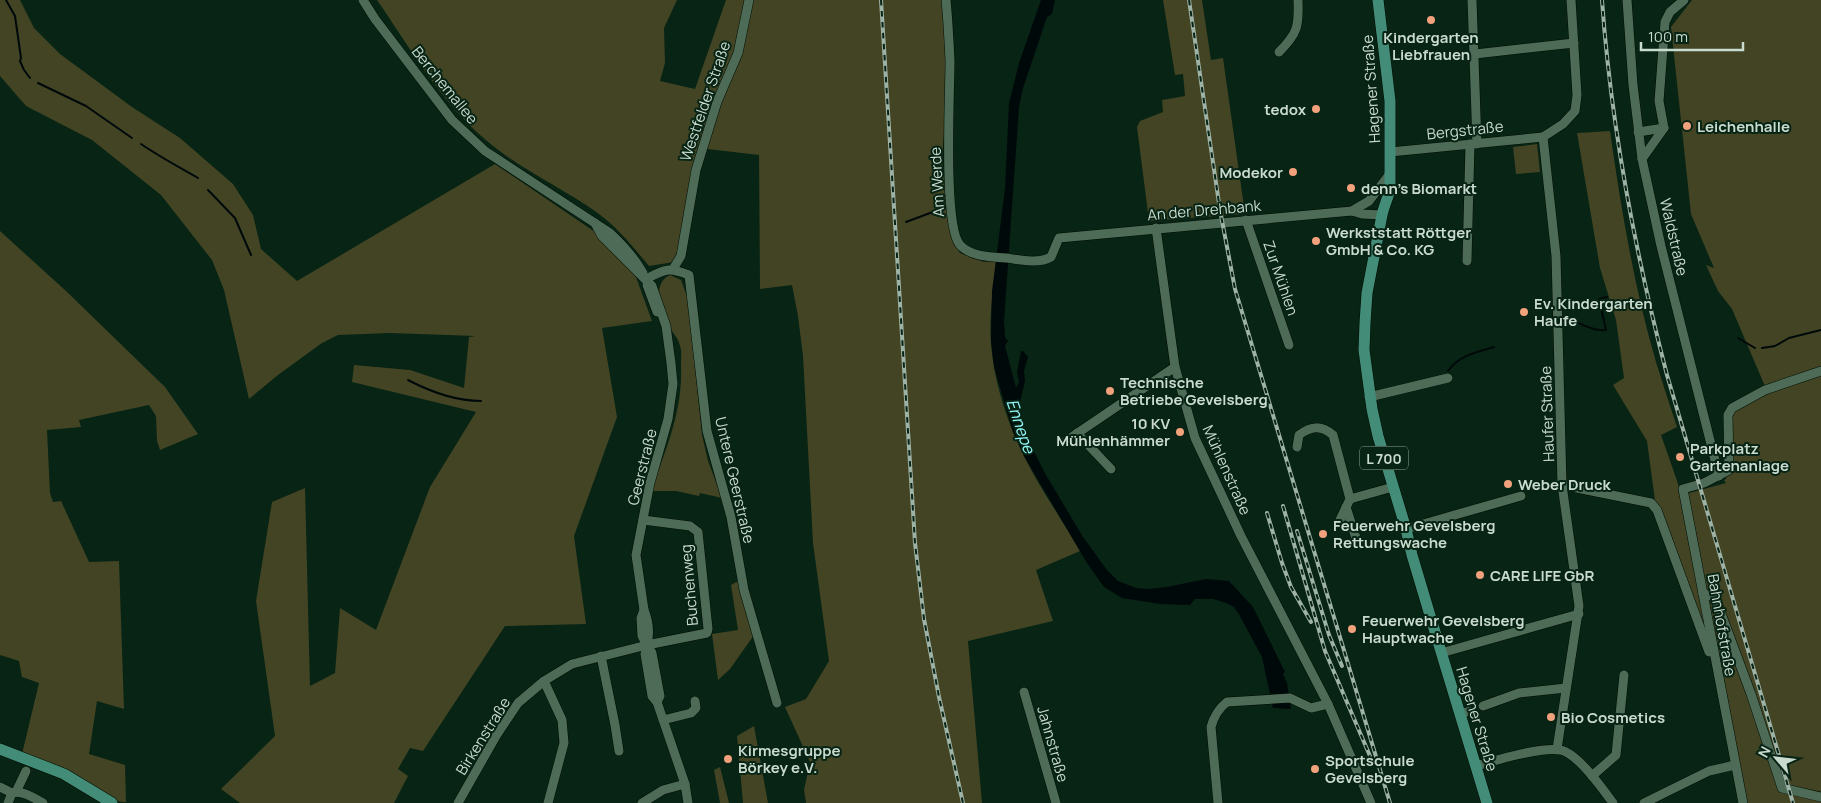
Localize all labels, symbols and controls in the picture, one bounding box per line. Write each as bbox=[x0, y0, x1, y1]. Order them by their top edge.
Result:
marker: Kindergarten Liebfrauen bbox=[1425, 14, 1437, 26]
scale bar bbox=[1641, 20, 1744, 52]
text: 100 m bbox=[1648, 26, 1688, 47]
place label: Kindergarten Liebfrauen bbox=[1383, 27, 1479, 65]
street label: Hagener Straße bbox=[1357, 34, 1385, 144]
street label: Westfelder Straße bbox=[675, 38, 735, 164]
street label: Berchemallee bbox=[407, 42, 483, 129]
place label: tedox bbox=[1264, 99, 1307, 120]
marker: tedox bbox=[1310, 103, 1322, 115]
street label: Bergstraße bbox=[1426, 116, 1505, 144]
place label: Leichenhalle bbox=[1697, 116, 1790, 137]
marker: Leichenhalle bbox=[1681, 120, 1693, 132]
street label: Am Werde bbox=[925, 146, 949, 218]
place label: Modekor bbox=[1219, 162, 1283, 183]
marker: Modekor bbox=[1287, 166, 1299, 178]
place label: denn's Biomarkt bbox=[1361, 178, 1477, 199]
marker: denn's Biomarkt bbox=[1345, 182, 1357, 194]
street label: An der Drehbank bbox=[1146, 195, 1262, 225]
street label: Waldstraße bbox=[1655, 196, 1693, 278]
place label: Werkststatt Röttger GmbH & Co. KG bbox=[1326, 222, 1471, 260]
marker: Werkststatt Röttger GmbH & Co. KG bbox=[1310, 235, 1322, 247]
street label: Zur Mühlen bbox=[1258, 238, 1304, 318]
place label: Ev. Kindergarten Haufe bbox=[1534, 293, 1653, 331]
marker: Ev. Kindergarten Haufe bbox=[1518, 306, 1530, 318]
street label: Haufer Straße bbox=[1535, 365, 1559, 462]
place label: Technische Betriebe Gevelsberg bbox=[1120, 372, 1268, 410]
marker: Technische Betriebe Gevelsberg bbox=[1104, 385, 1116, 397]
water label: Ennepe bbox=[1001, 396, 1041, 458]
place label: 10 KV Mühlenhämmer bbox=[1056, 413, 1170, 451]
street label: Untere Geerstraße bbox=[710, 415, 760, 546]
street label: Mühlenstraße bbox=[1198, 422, 1256, 519]
street label: Geerstraße bbox=[622, 426, 662, 508]
marker: 10 KV Mühlenhämmer bbox=[1174, 426, 1186, 438]
place label: Parkplatz Gartenanlage bbox=[1690, 438, 1789, 476]
road number: L 700 bbox=[1360, 446, 1408, 469]
marker: Parkplatz Gartenanlage bbox=[1674, 451, 1686, 463]
place label: Weber Druck bbox=[1518, 474, 1612, 495]
marker: Weber Druck bbox=[1502, 478, 1514, 490]
place label: Feuerwehr Gevelsberg Rettungswache bbox=[1333, 515, 1495, 553]
marker: Feuerwehr Gevelsberg Rettungswache bbox=[1317, 528, 1329, 540]
street label: Buchenweg bbox=[675, 543, 703, 627]
place label: CARE LIFE GbR bbox=[1490, 565, 1595, 586]
marker: CARE LIFE GbR bbox=[1474, 569, 1486, 581]
street label: Bahnhofstraße bbox=[1703, 572, 1741, 678]
place label: Feuerwehr Gevelsberg Hauptwache bbox=[1362, 610, 1524, 648]
marker: Feuerwehr Gevelsberg Hauptwache bbox=[1346, 623, 1358, 635]
street label: Hagener Straße bbox=[1451, 664, 1503, 774]
street label: Birkenstraße bbox=[451, 693, 515, 779]
street label: Jahnstraße bbox=[1032, 704, 1074, 785]
place label: Bio Cosmetics bbox=[1561, 707, 1665, 728]
marker: Bio Cosmetics bbox=[1545, 711, 1557, 723]
north arrow bbox=[1751, 733, 1801, 783]
place label: Kirmesgruppe Börkey e.V. bbox=[738, 740, 841, 778]
text: N bbox=[1753, 743, 1775, 761]
place label: Sportschule Gevelsberg bbox=[1325, 750, 1415, 788]
marker: Kirmesgruppe Börkey e.V. bbox=[722, 753, 734, 765]
marker: Sportschule Gevelsberg bbox=[1309, 763, 1321, 775]

